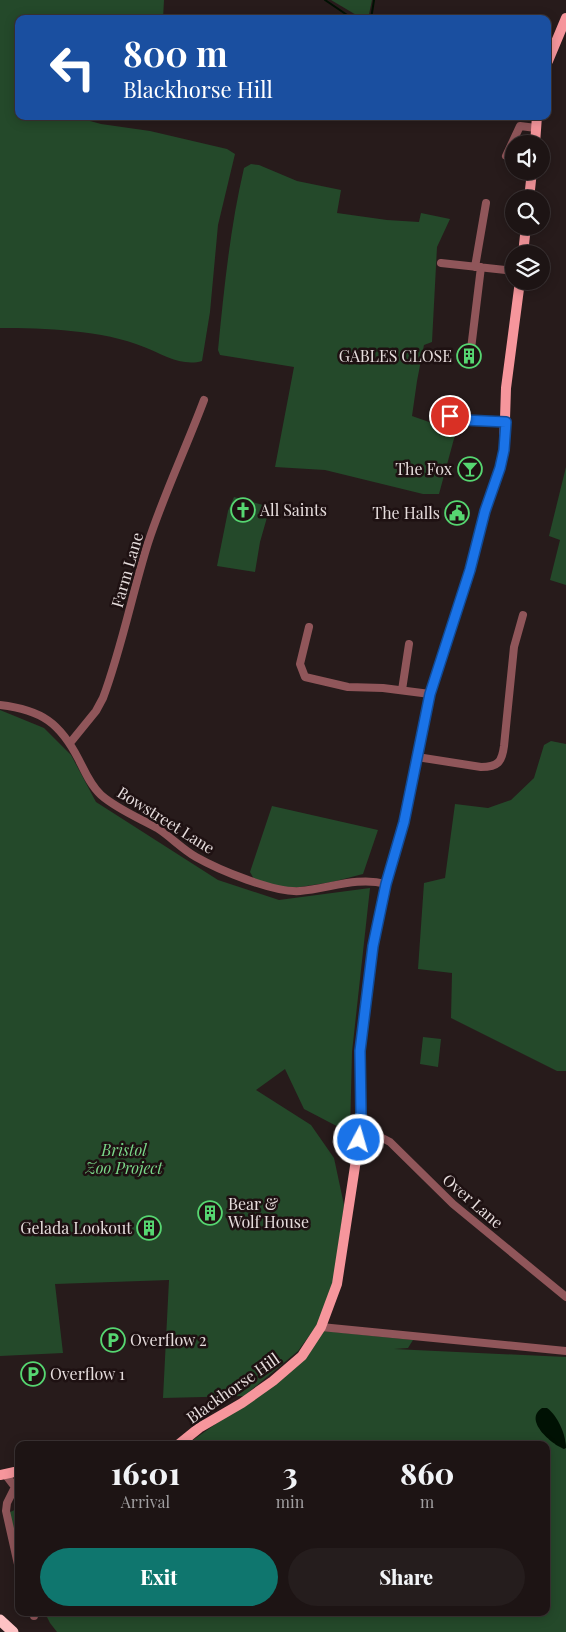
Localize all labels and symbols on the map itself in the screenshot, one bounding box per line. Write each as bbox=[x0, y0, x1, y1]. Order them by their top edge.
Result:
building icon: GABLES CLOSE bbox=[456, 343, 482, 369]
place label: GABLES CLOSE bbox=[339, 345, 452, 366]
pin bbox=[429, 395, 471, 437]
bar icon: The Fox bbox=[457, 456, 483, 482]
place label: The Fox bbox=[395, 458, 453, 479]
church icon: All Saints bbox=[230, 497, 256, 523]
place label: All Saints bbox=[259, 499, 327, 520]
public building icon: The Halls bbox=[444, 500, 470, 526]
place label: The Halls bbox=[372, 502, 440, 523]
street label: Farm Lane bbox=[106, 530, 147, 610]
street label: Bowstreet Lane bbox=[114, 781, 219, 858]
position arrow bbox=[332, 1113, 384, 1165]
park label: Bristol Zoo Project bbox=[84, 1139, 163, 1178]
street label: Over Lane bbox=[439, 1169, 508, 1233]
place label: Bear & Wolf House bbox=[227, 1193, 309, 1232]
building icon: Bear & Wolf House bbox=[197, 1200, 223, 1226]
building icon: Gelada Lookout bbox=[136, 1215, 162, 1241]
place label: Gelada Lookout bbox=[20, 1217, 132, 1238]
parking icon: Overflow 2 bbox=[100, 1327, 126, 1353]
place label: Overflow 2 bbox=[130, 1329, 207, 1350]
street label: Blackhorse Hill bbox=[182, 1348, 284, 1427]
parking icon: Overflow 1 bbox=[20, 1361, 46, 1387]
place label: Overflow 1 bbox=[50, 1363, 125, 1384]

